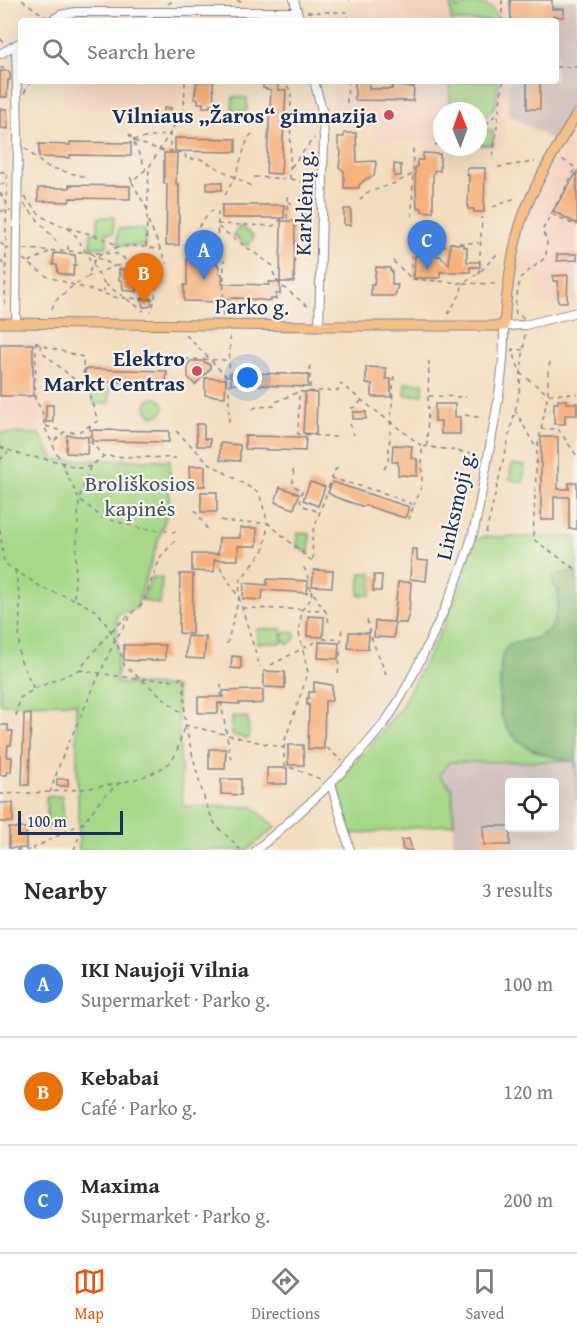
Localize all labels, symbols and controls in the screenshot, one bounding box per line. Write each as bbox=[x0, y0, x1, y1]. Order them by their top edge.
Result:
search box bbox=[18, 18, 559, 84]
icon: search bbox=[39, 35, 72, 68]
text: Search here bbox=[87, 35, 196, 67]
place label: Vilniaus „Žaros“ gimnazija bbox=[112, 99, 378, 131]
north arrow bbox=[433, 102, 487, 156]
marker: Vilniaus „Žaros“ gimnazija bbox=[382, 108, 396, 122]
street label: Karklėnų g. bbox=[286, 150, 322, 256]
pin: C bbox=[408, 220, 446, 270]
pin: A bbox=[184, 230, 224, 280]
pin: B bbox=[124, 254, 164, 303]
street label: Parko g. bbox=[215, 289, 289, 323]
place label: Elektro Markt Centras bbox=[44, 342, 185, 399]
your location bbox=[233, 363, 262, 392]
marker: Elektro Markt Centras bbox=[190, 364, 204, 378]
street label: Linksmoji g. bbox=[427, 447, 483, 563]
park label: Broliškosios kapinės bbox=[85, 467, 195, 524]
map controls bbox=[505, 778, 559, 832]
button: locate bbox=[505, 778, 559, 832]
scale bar bbox=[18, 808, 123, 836]
text: 100 m bbox=[27, 809, 67, 833]
text: Nearby bbox=[24, 870, 107, 909]
text: 3 results bbox=[482, 875, 553, 904]
text: IKI Naujoji Vilnia bbox=[81, 953, 249, 985]
text: A bbox=[37, 969, 50, 998]
text: 100 m bbox=[503, 969, 553, 998]
text: Supermarket · Parko g. bbox=[81, 985, 270, 1014]
text: Kebabai bbox=[81, 1061, 159, 1093]
text: B bbox=[37, 1077, 50, 1106]
text: 120 m bbox=[503, 1077, 553, 1106]
text: Café · Parko g. bbox=[81, 1093, 197, 1122]
text: Maxima bbox=[81, 1169, 160, 1201]
text: C bbox=[38, 1185, 49, 1214]
text: 200 m bbox=[503, 1185, 553, 1214]
text: Supermarket · Parko g. bbox=[81, 1201, 270, 1230]
tab: Map bbox=[73, 1265, 106, 1325]
tab: Directions bbox=[251, 1265, 320, 1325]
tab: Saved bbox=[465, 1265, 504, 1325]

